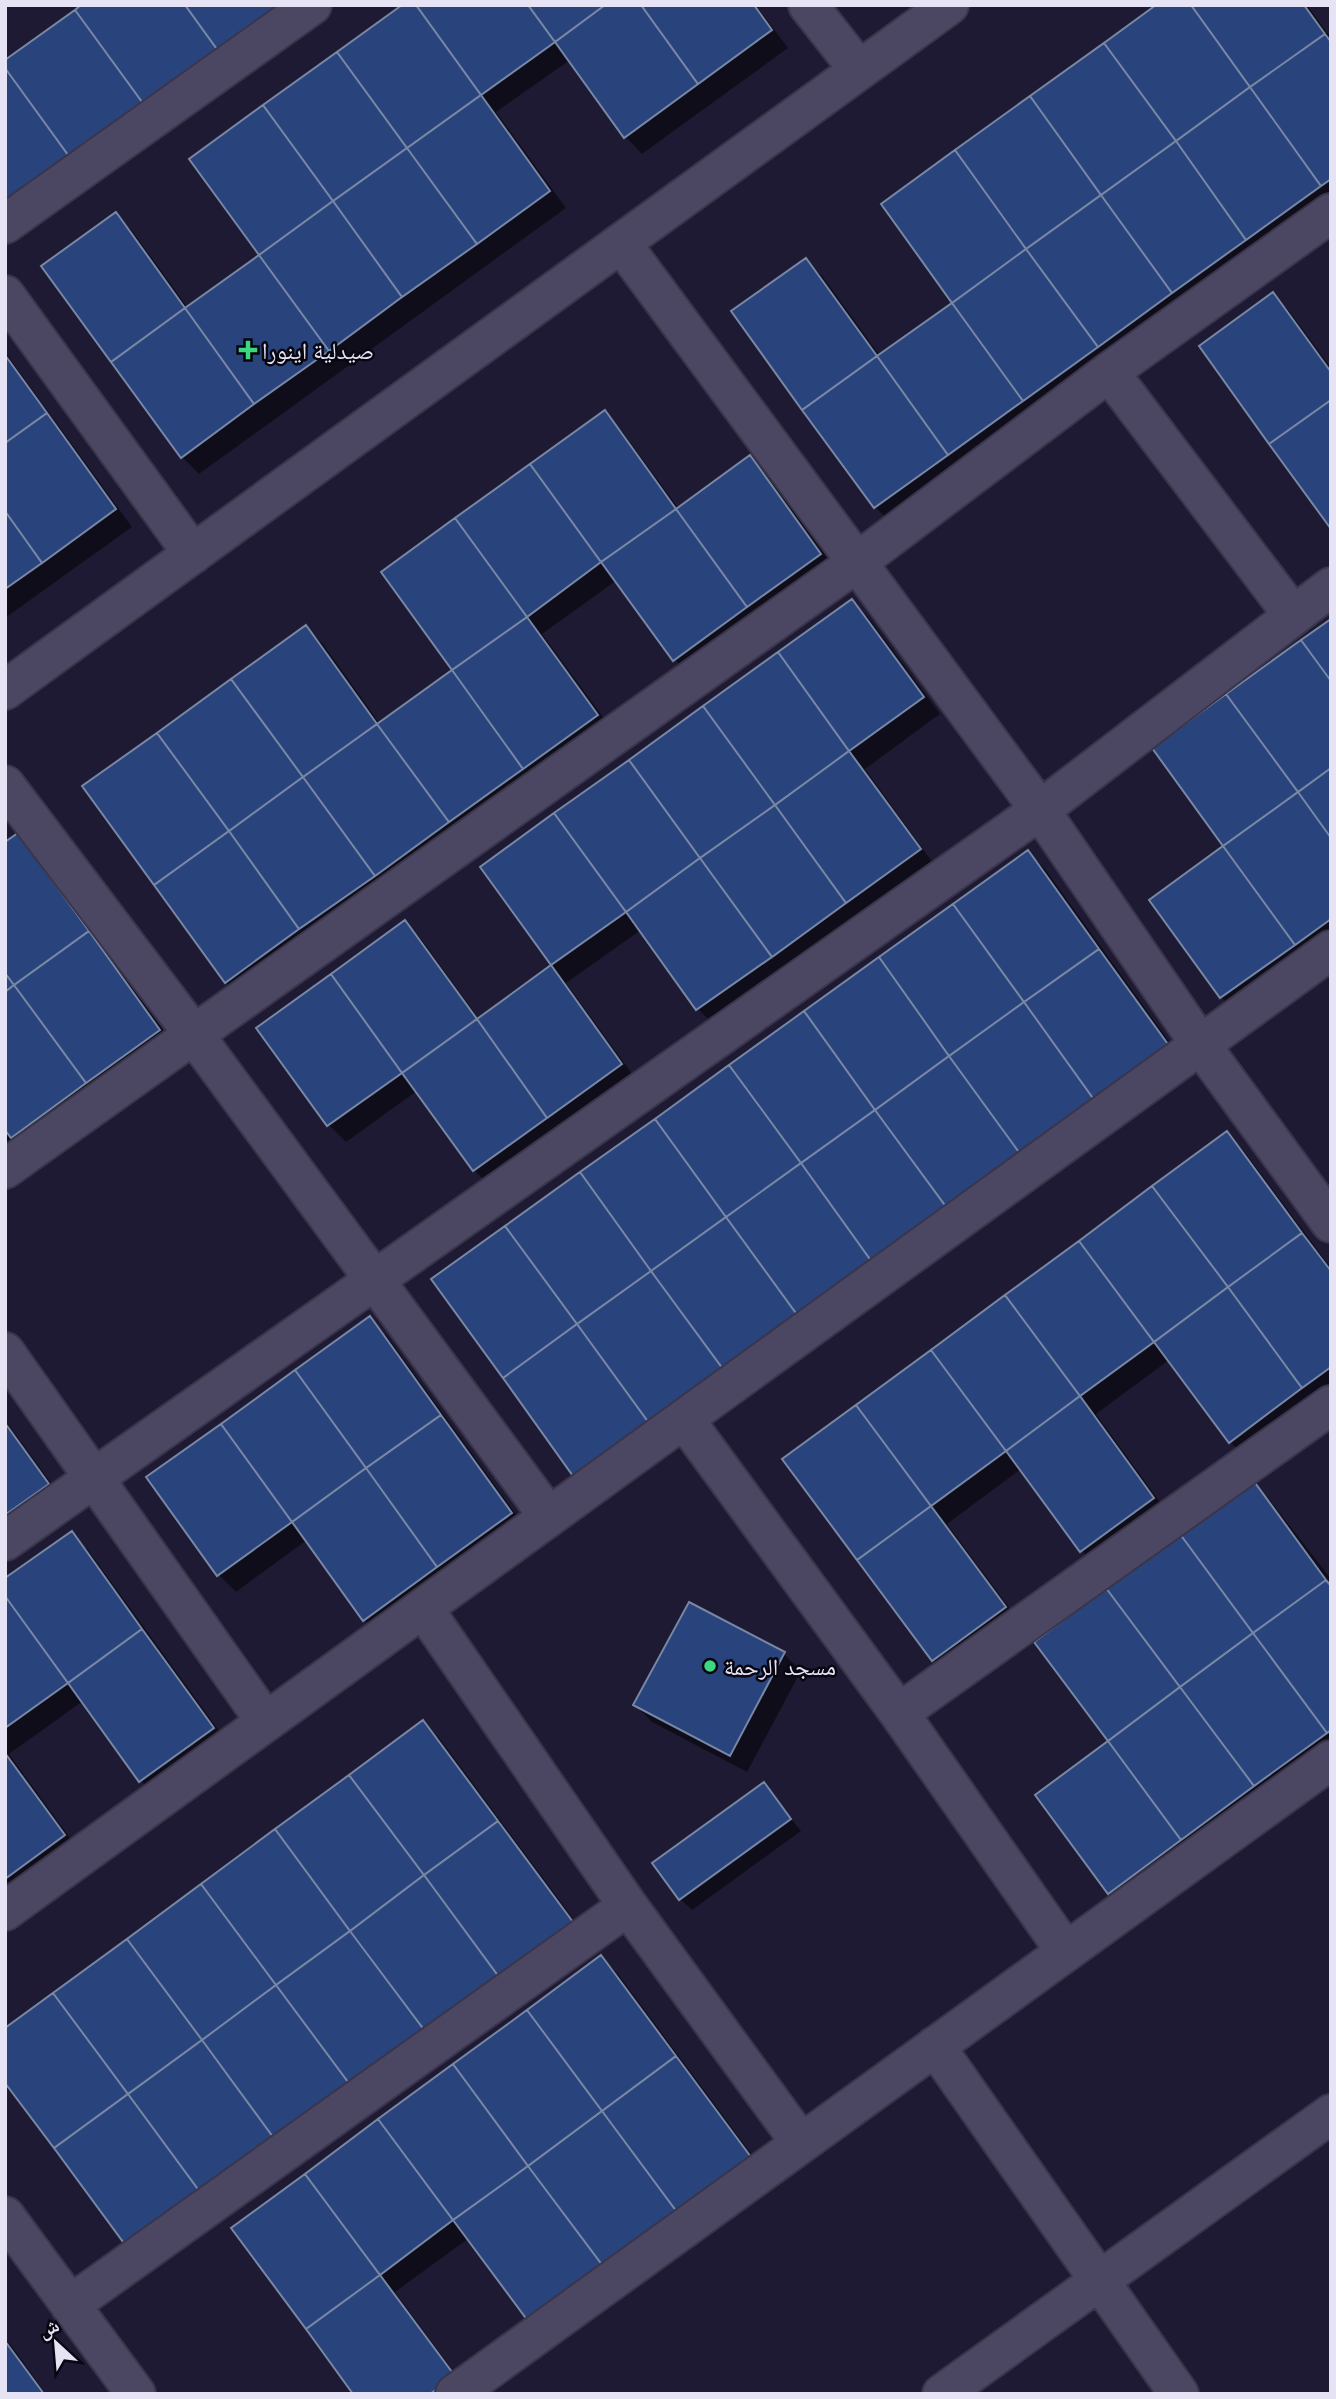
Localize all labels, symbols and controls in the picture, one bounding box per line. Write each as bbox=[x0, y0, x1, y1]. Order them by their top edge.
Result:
place label: صيدلية اينورا bbox=[262, 334, 374, 366]
marker: صيدلية اينورا bbox=[240, 342, 256, 358]
place label: مسجد الرحمة bbox=[724, 1650, 836, 1682]
marker: مسجد الرحمة bbox=[702, 1658, 718, 1674]
north arrow bbox=[21, 2308, 91, 2378]
text: ش bbox=[34, 2312, 63, 2344]

